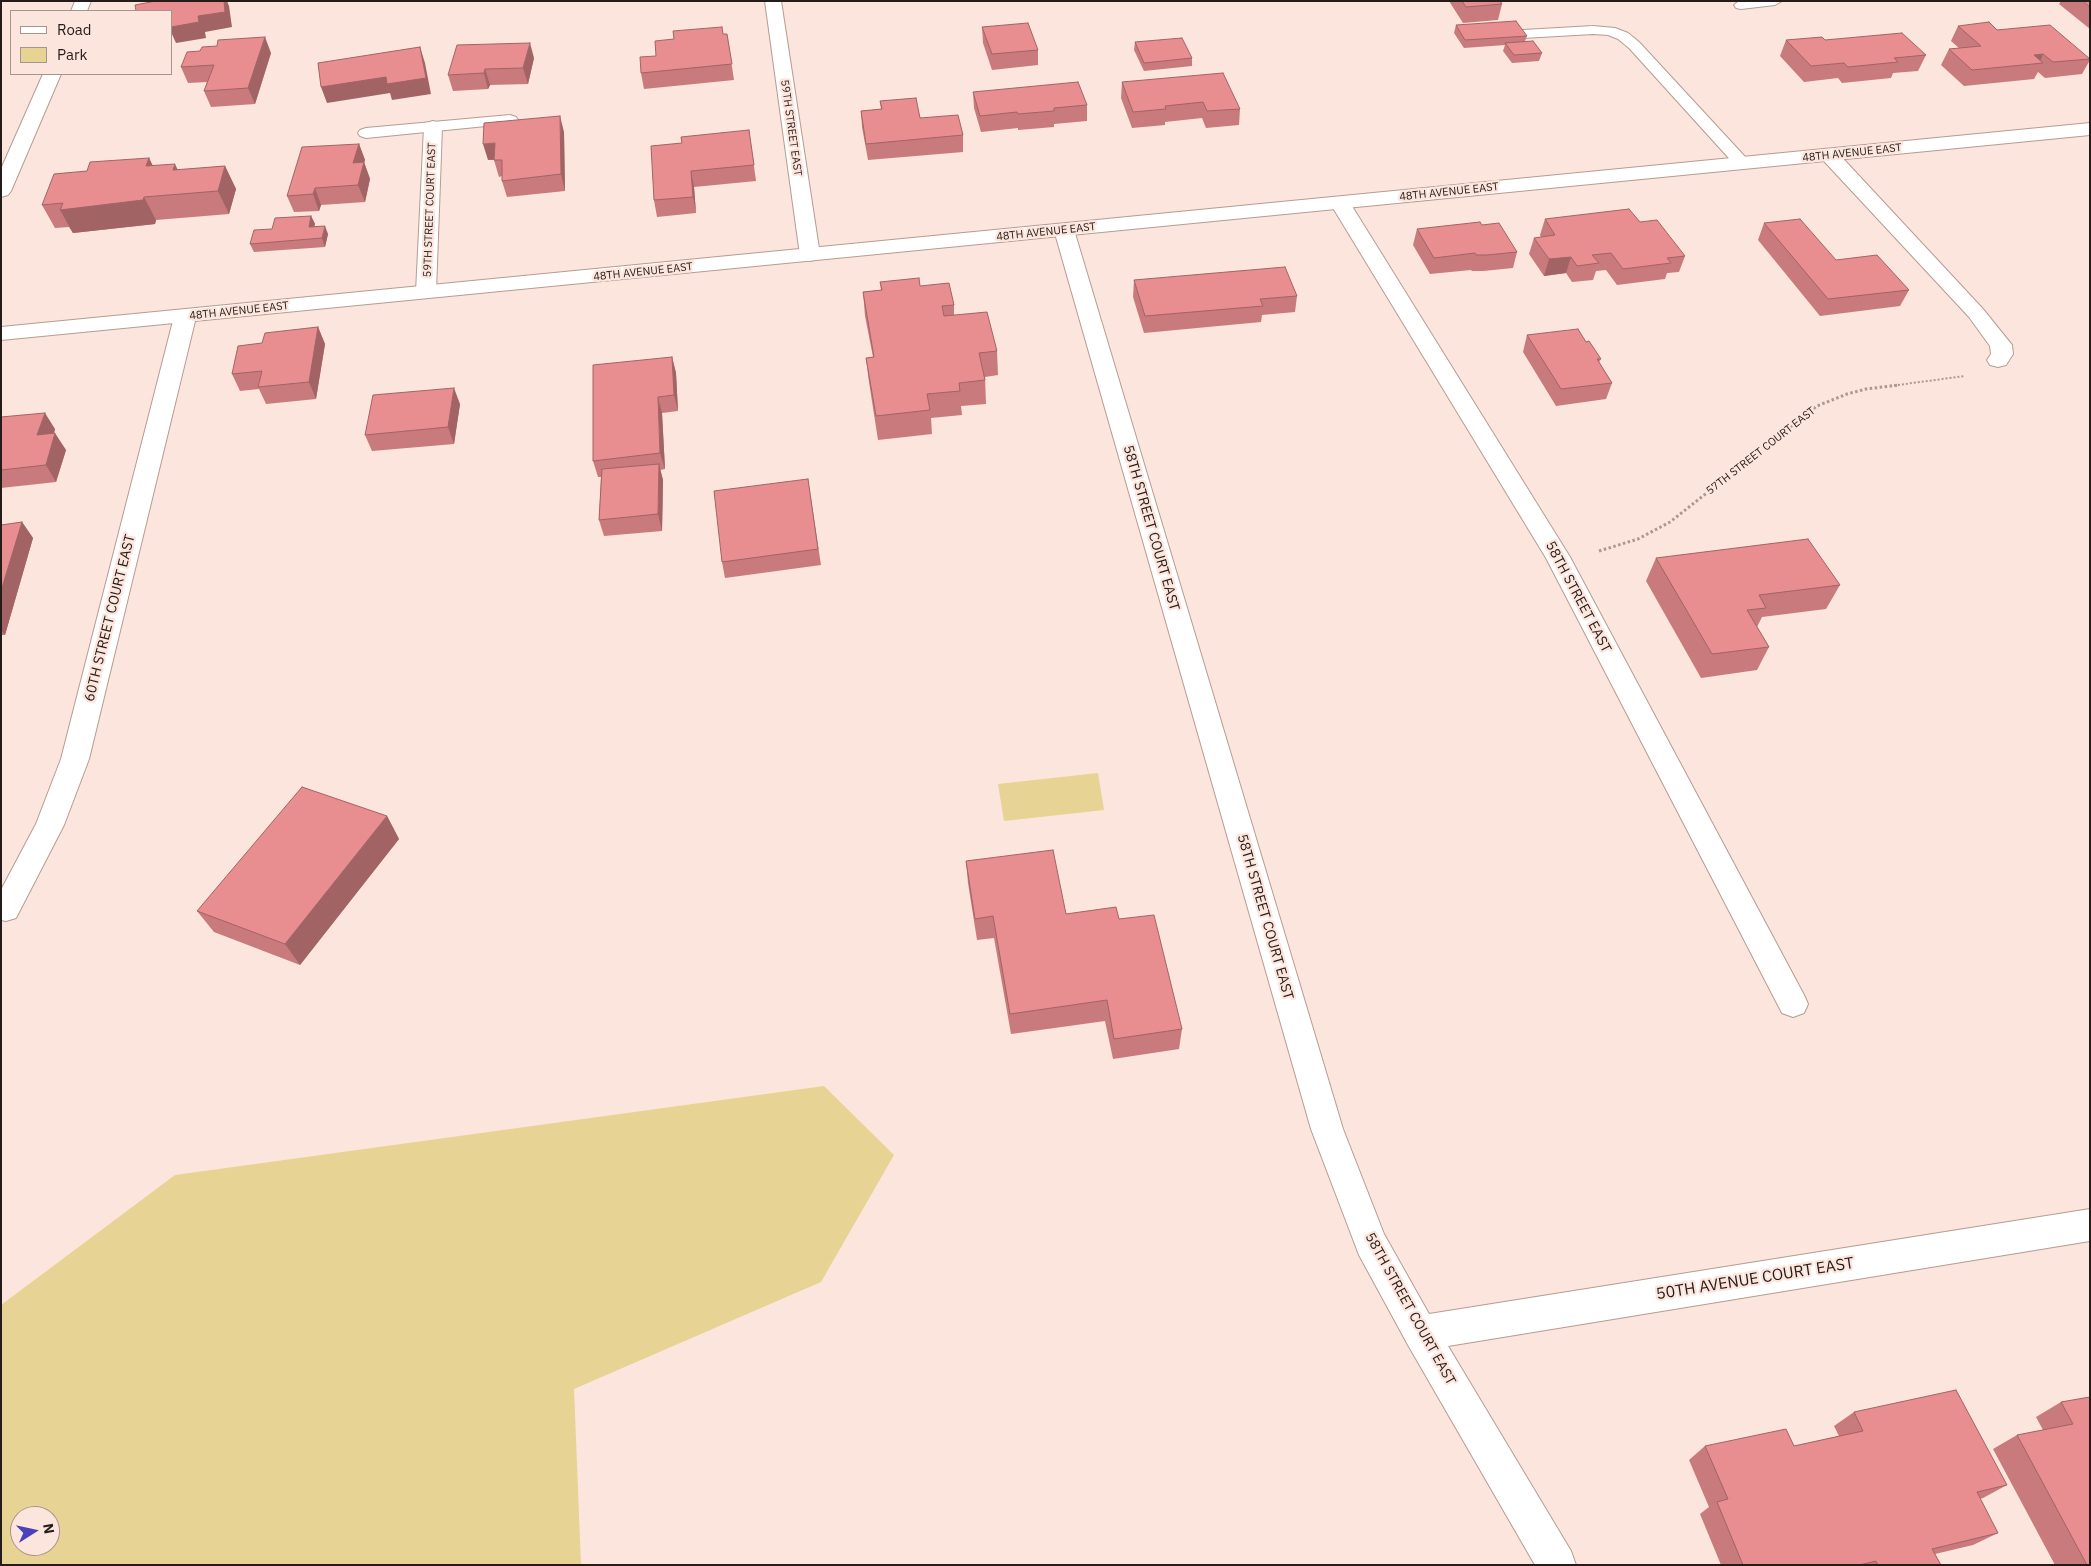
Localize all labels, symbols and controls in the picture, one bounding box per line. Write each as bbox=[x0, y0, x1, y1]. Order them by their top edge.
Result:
legend bbox=[10, 10, 172, 75]
text: Road bbox=[57, 20, 92, 39]
text: Park bbox=[57, 45, 87, 64]
street label: 59TH STREET EAST bbox=[778, 79, 804, 177]
street label: 48TH AVENUE EAST bbox=[1802, 141, 1902, 165]
street label: 59TH STREET COURT EAST bbox=[421, 142, 439, 278]
street label: 48TH AVENUE EAST bbox=[1399, 180, 1499, 204]
street label: 48TH AVENUE EAST bbox=[996, 220, 1096, 244]
street label: 48TH AVENUE EAST bbox=[593, 260, 693, 284]
street label: 48TH AVENUE EAST bbox=[189, 299, 289, 323]
street label: 57TH STREET COURT EAST bbox=[1704, 404, 1818, 498]
street label: 58TH STREET COURT EAST bbox=[1119, 443, 1183, 613]
street label: 60TH STREET COURT EAST bbox=[81, 533, 139, 703]
street label: 58TH STREET EAST bbox=[1542, 538, 1614, 656]
street label: 58TH STREET COURT EAST bbox=[1233, 832, 1297, 1002]
street label: 58TH STREET COURT EAST bbox=[1361, 1230, 1459, 1388]
street label: 50TH AVENUE COURT EAST bbox=[1655, 1254, 1855, 1304]
north arrow bbox=[10, 1506, 60, 1556]
text: N bbox=[39, 1522, 59, 1535]

